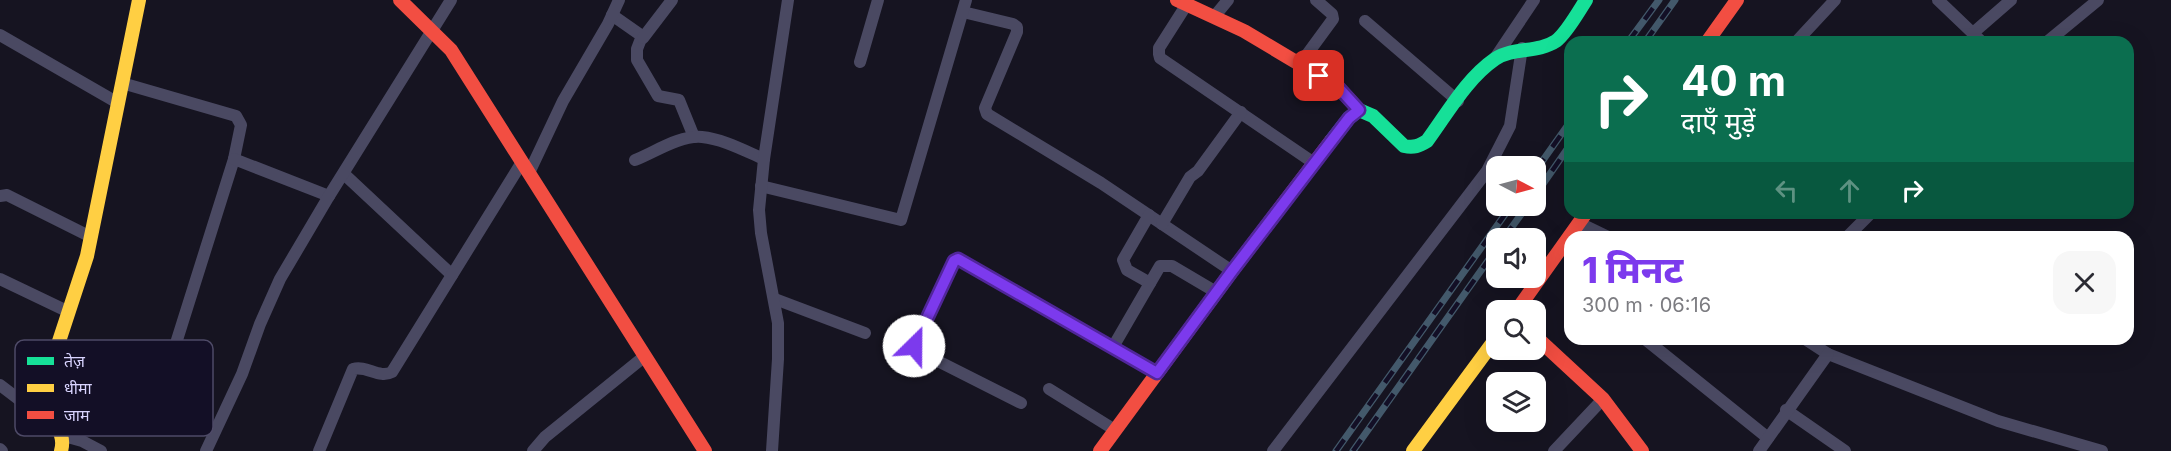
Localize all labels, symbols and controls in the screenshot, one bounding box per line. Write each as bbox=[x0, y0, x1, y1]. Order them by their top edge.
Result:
pin bbox=[1293, 50, 1344, 101]
text: 40 m bbox=[1681, 55, 1786, 106]
icon: arrive bbox=[1302, 59, 1335, 92]
icon: right bbox=[1582, 60, 1660, 138]
text: दाएँ मुड़ें bbox=[1681, 106, 1755, 139]
north arrow bbox=[1486, 156, 1546, 216]
map controls bbox=[1486, 156, 1546, 432]
icon: left bbox=[1770, 174, 1803, 207]
icon: ahead bbox=[1833, 174, 1866, 207]
icon: right bbox=[1896, 174, 1929, 207]
button: sound bbox=[1486, 228, 1546, 288]
text: 1 मिनट bbox=[1582, 248, 1683, 292]
button: close bbox=[2053, 251, 2116, 314]
text: 300 m · 06:16 bbox=[1582, 293, 1711, 317]
button: search bbox=[1486, 300, 1546, 360]
position arrow bbox=[882, 314, 946, 378]
legend bbox=[15, 340, 213, 436]
text: तेज़ bbox=[64, 351, 86, 371]
button: layers bbox=[1486, 372, 1546, 432]
text: धीमा bbox=[64, 378, 93, 398]
text: जाम bbox=[64, 405, 90, 425]

